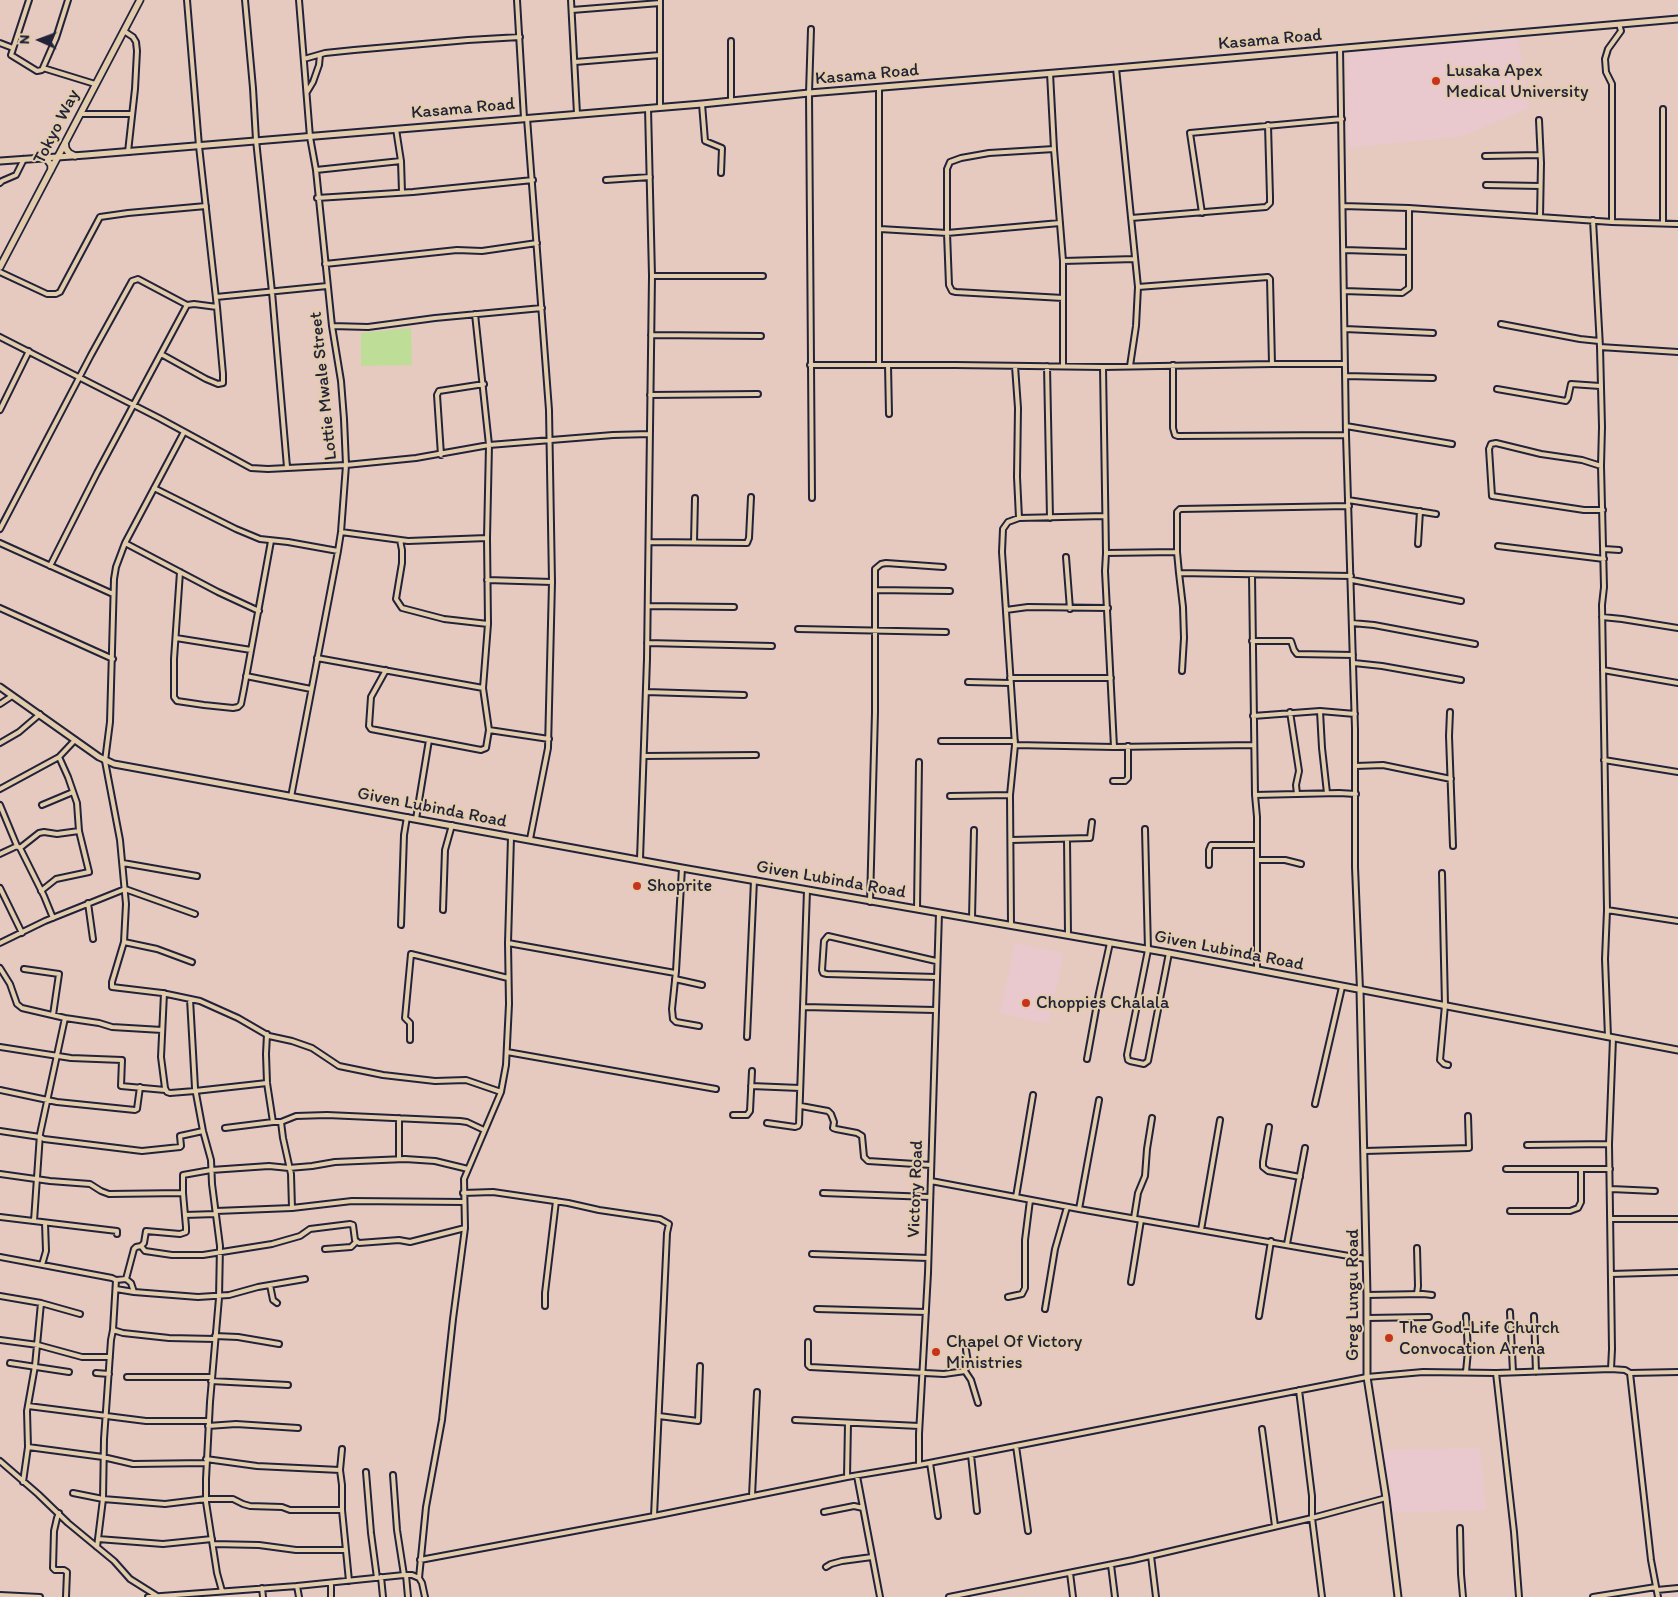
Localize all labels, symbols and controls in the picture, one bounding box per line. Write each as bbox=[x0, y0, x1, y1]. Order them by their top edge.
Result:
north arrow bbox=[15, 15, 65, 65]
street label: Kasama Road bbox=[1217, 25, 1323, 55]
text: N bbox=[16, 34, 33, 44]
street label: Kasama Road bbox=[814, 60, 920, 90]
place label: Lusaka Apex Medical University bbox=[1446, 60, 1589, 102]
marker: Lusaka Apex Medical University bbox=[1430, 75, 1442, 87]
street label: Tokyo Way bbox=[29, 86, 85, 168]
street label: Kasama Road bbox=[410, 94, 516, 124]
street label: Lottie Mwale Street bbox=[305, 311, 343, 461]
street label: Given Lubinda Road bbox=[355, 783, 509, 833]
street label: Given Lubinda Road bbox=[754, 856, 908, 904]
place label: Shoprite bbox=[647, 875, 712, 897]
marker: Shoprite bbox=[631, 880, 643, 892]
street label: Given Lubinda Road bbox=[1152, 926, 1306, 976]
place label: Choppies Chalala bbox=[1036, 992, 1169, 1014]
marker: Choppies Chalala bbox=[1020, 997, 1032, 1009]
street label: Victory Road bbox=[903, 1140, 929, 1238]
street label: Greg Lungu Road bbox=[1342, 1229, 1364, 1361]
place label: The God-Life Church Convocation Arena bbox=[1399, 1317, 1560, 1360]
place label: Chapel Of Victory Ministries bbox=[946, 1331, 1082, 1374]
marker: The God-Life Church Convocation Arena bbox=[1383, 1332, 1395, 1344]
marker: Chapel Of Victory Ministries bbox=[930, 1346, 942, 1358]

